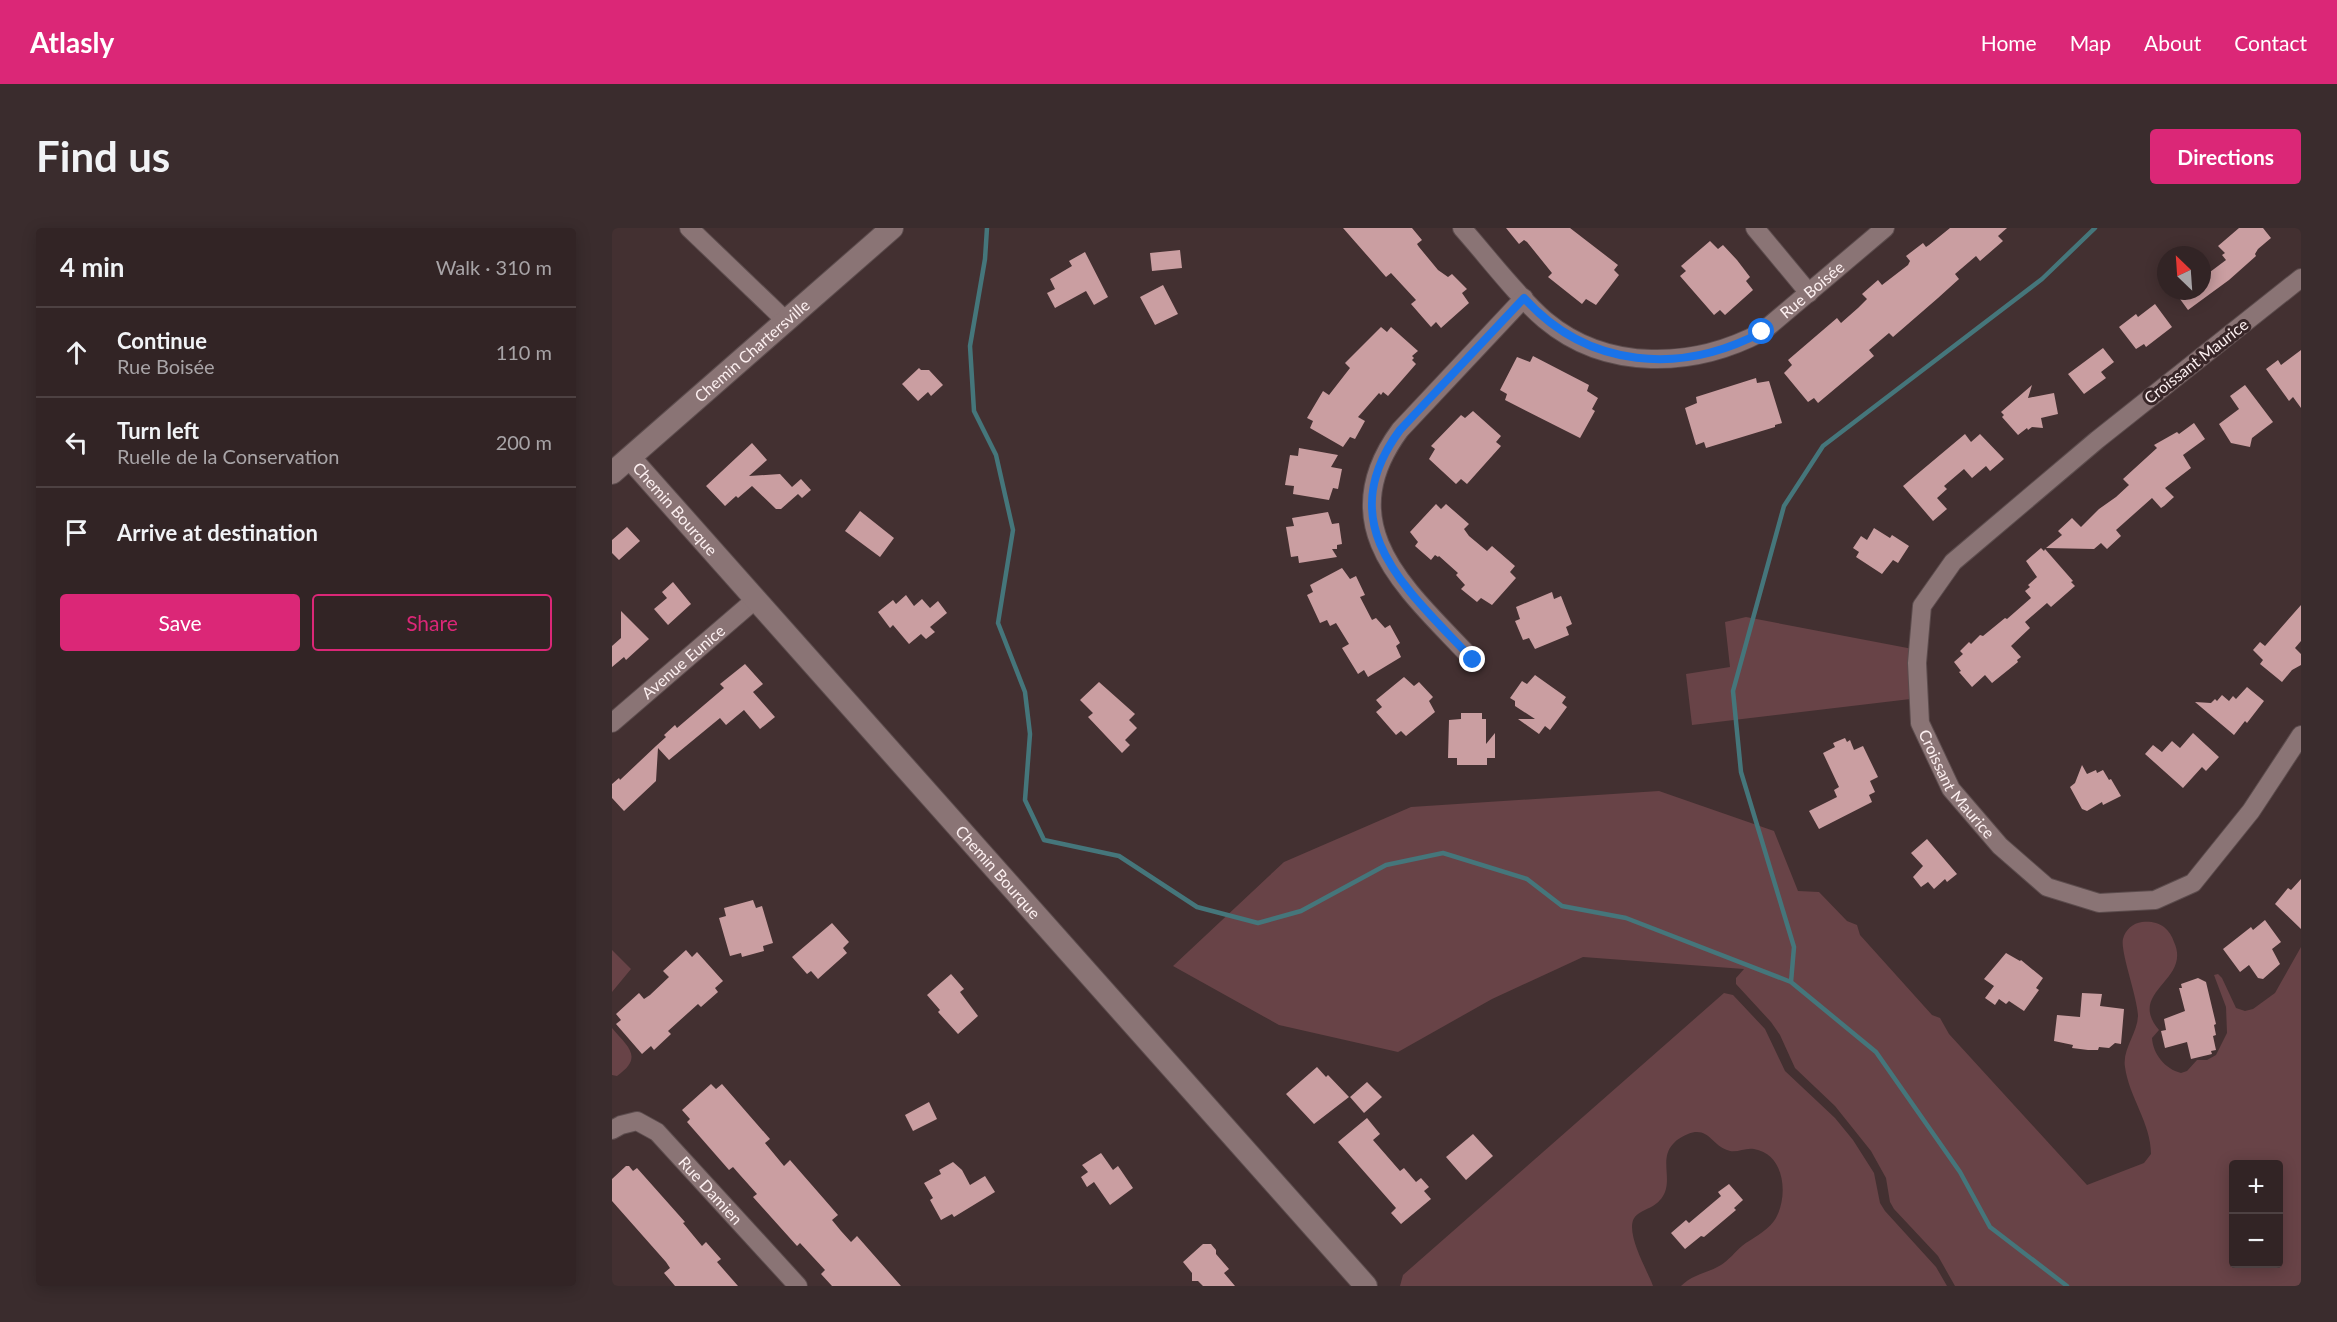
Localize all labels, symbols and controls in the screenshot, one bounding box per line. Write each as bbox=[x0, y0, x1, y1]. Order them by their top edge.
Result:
text: Atlasly bbox=[30, 25, 114, 59]
text: Home bbox=[1981, 30, 2037, 55]
text: Map bbox=[2070, 30, 2111, 55]
text: About bbox=[2144, 30, 2201, 55]
text: Contact bbox=[2234, 30, 2307, 55]
button: Directions bbox=[2150, 129, 2301, 184]
text: Find us bbox=[36, 131, 170, 181]
north arrow bbox=[2157, 246, 2211, 300]
text: 4 min bbox=[60, 251, 124, 283]
text: Walk · 310 m bbox=[436, 255, 552, 279]
street label: Rue Boisée bbox=[1776, 257, 1848, 322]
street label: Chemin Chartersville bbox=[690, 295, 813, 406]
street label: Croissant Maurice bbox=[2140, 314, 2251, 407]
route start bbox=[1748, 318, 1774, 344]
text: Continue bbox=[117, 327, 207, 354]
icon: ahead bbox=[60, 336, 93, 369]
text: 110 m bbox=[496, 340, 552, 364]
text: Rue Boisée bbox=[117, 354, 215, 378]
text: Turn left bbox=[117, 417, 199, 444]
icon: left bbox=[60, 426, 93, 459]
text: 200 m bbox=[496, 430, 552, 454]
text: Ruelle de la Conservation bbox=[117, 444, 340, 468]
street label: Chemin Bourque bbox=[629, 458, 722, 559]
icon: arrive bbox=[60, 516, 93, 549]
text: Arrive at destination bbox=[117, 519, 318, 546]
button: Save bbox=[60, 594, 300, 651]
button: Share bbox=[312, 594, 552, 651]
street label: Avenue Eunice bbox=[637, 620, 728, 702]
route end bbox=[1459, 646, 1485, 672]
street label: Croissant Maurice bbox=[1915, 726, 1999, 842]
street label: Chemin Bourque bbox=[952, 821, 1045, 922]
street label: Rue Damien bbox=[675, 1152, 747, 1228]
map controls bbox=[2229, 1160, 2283, 1268]
button: + bbox=[2229, 1160, 2283, 1214]
button: − bbox=[2229, 1214, 2283, 1268]

